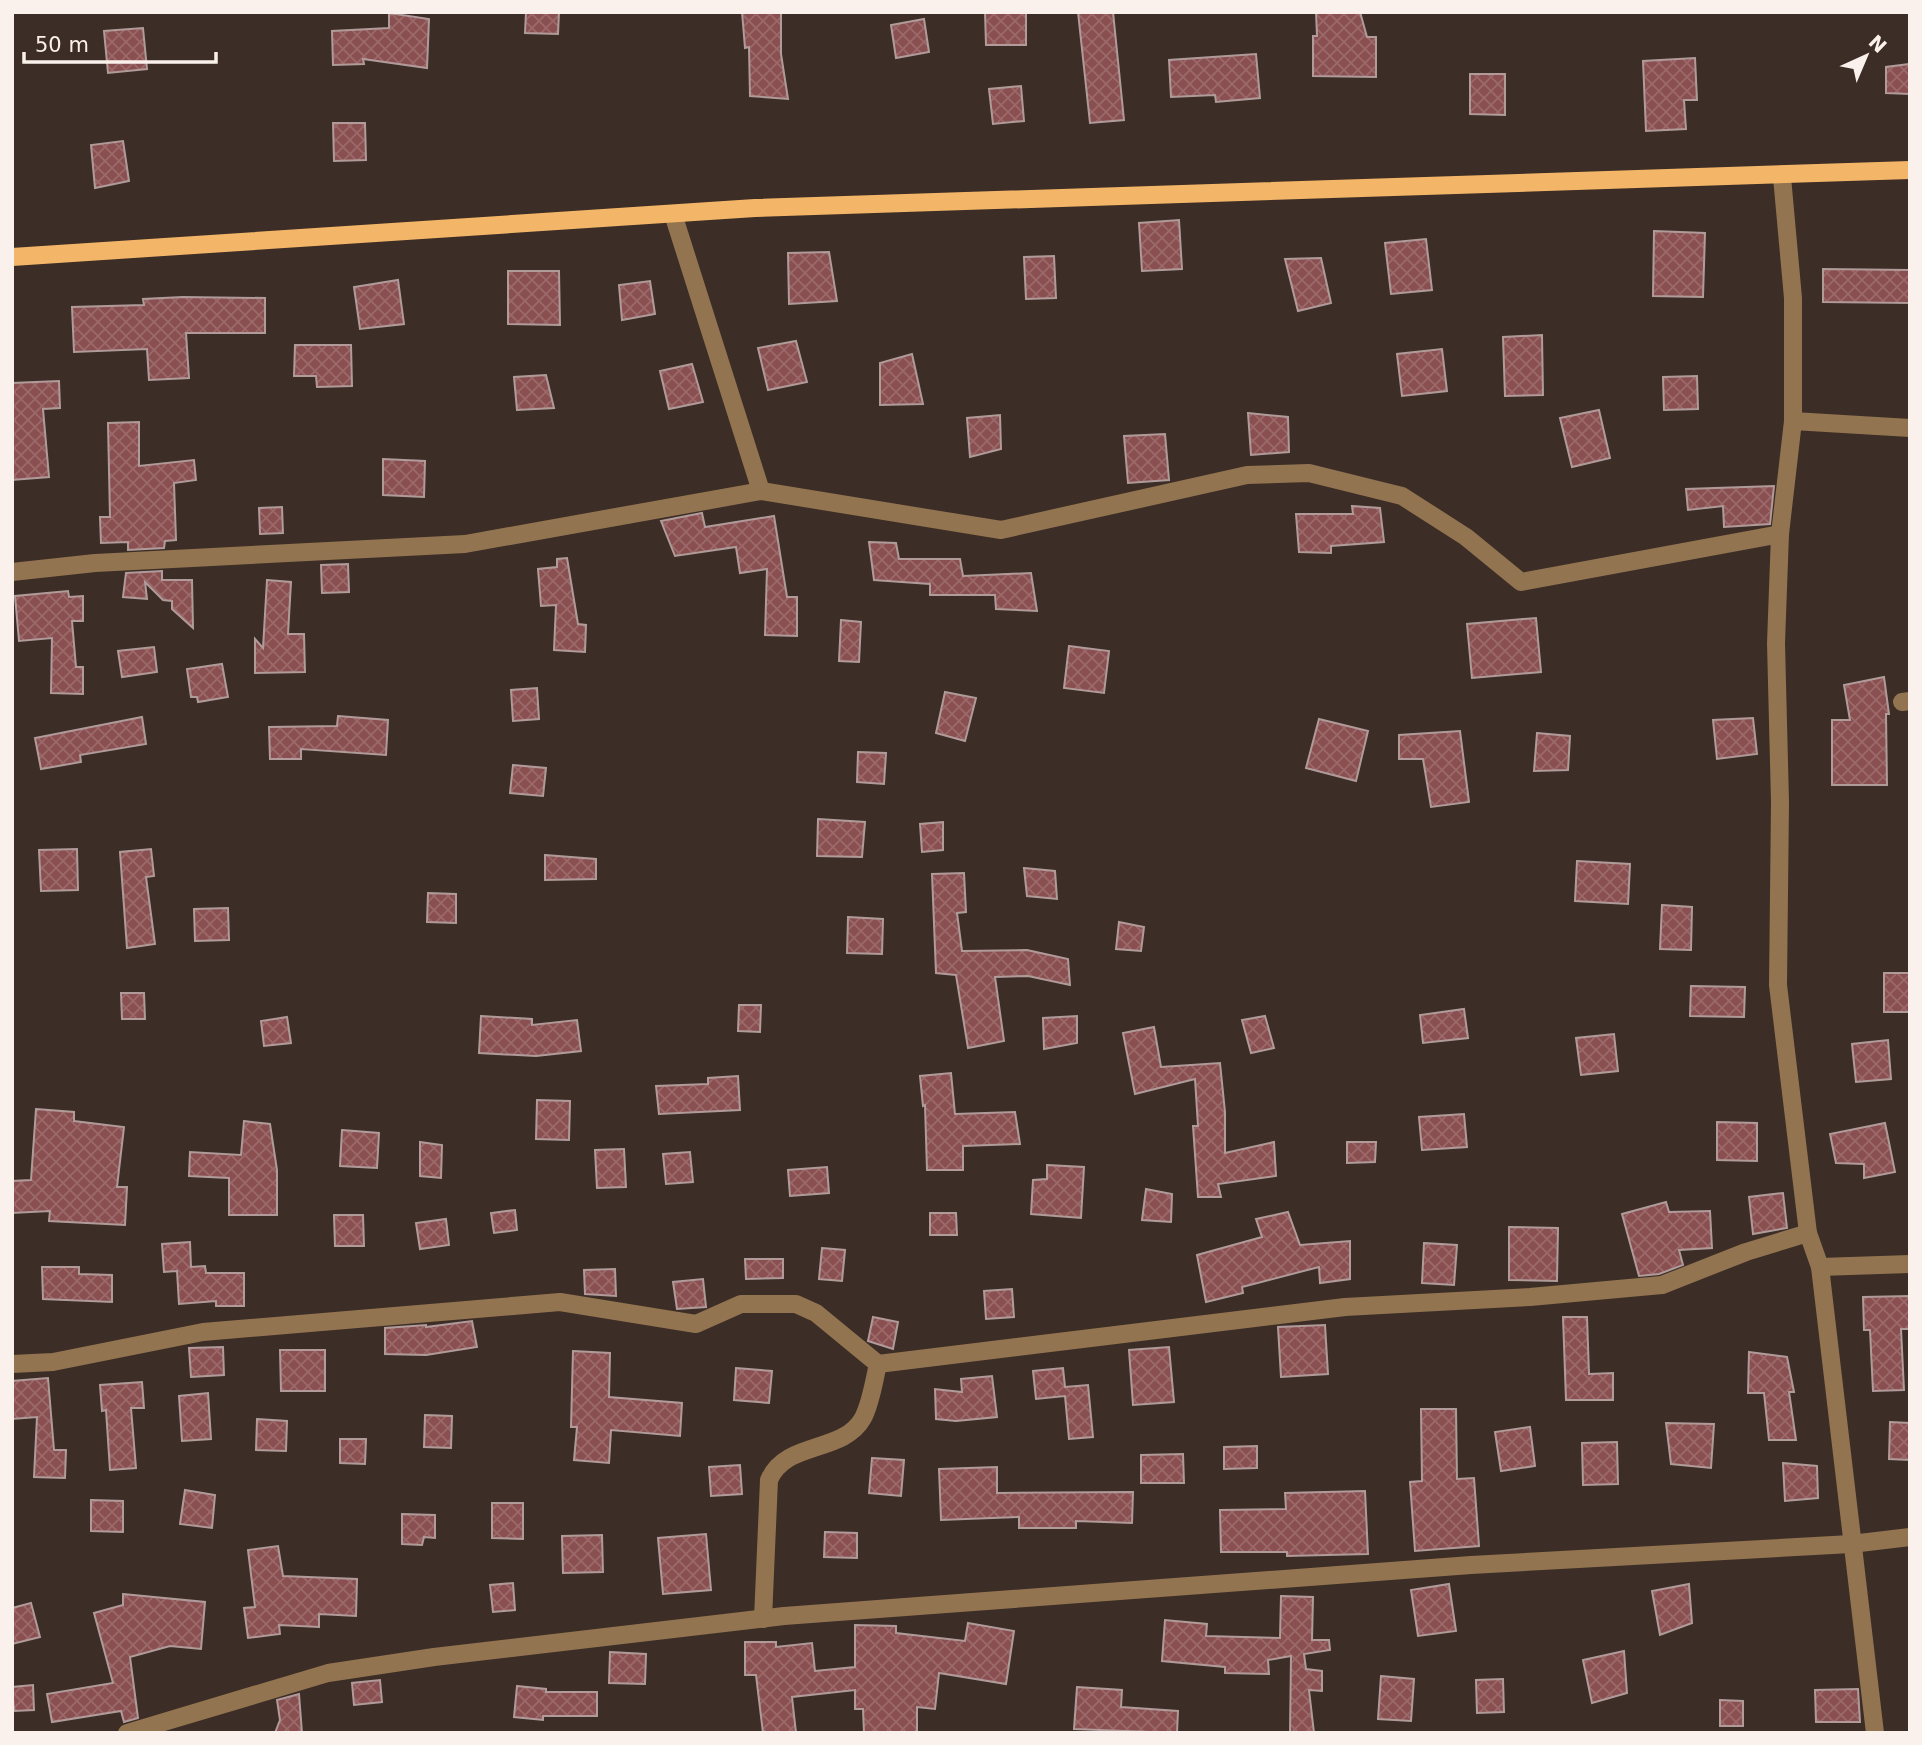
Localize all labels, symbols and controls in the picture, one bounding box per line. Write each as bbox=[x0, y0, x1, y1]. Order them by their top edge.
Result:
scale bar bbox=[24, 21, 217, 65]
north arrow bbox=[1831, 21, 1901, 91]
text: N bbox=[1864, 30, 1891, 57]
text: 50 m bbox=[35, 33, 89, 57]

